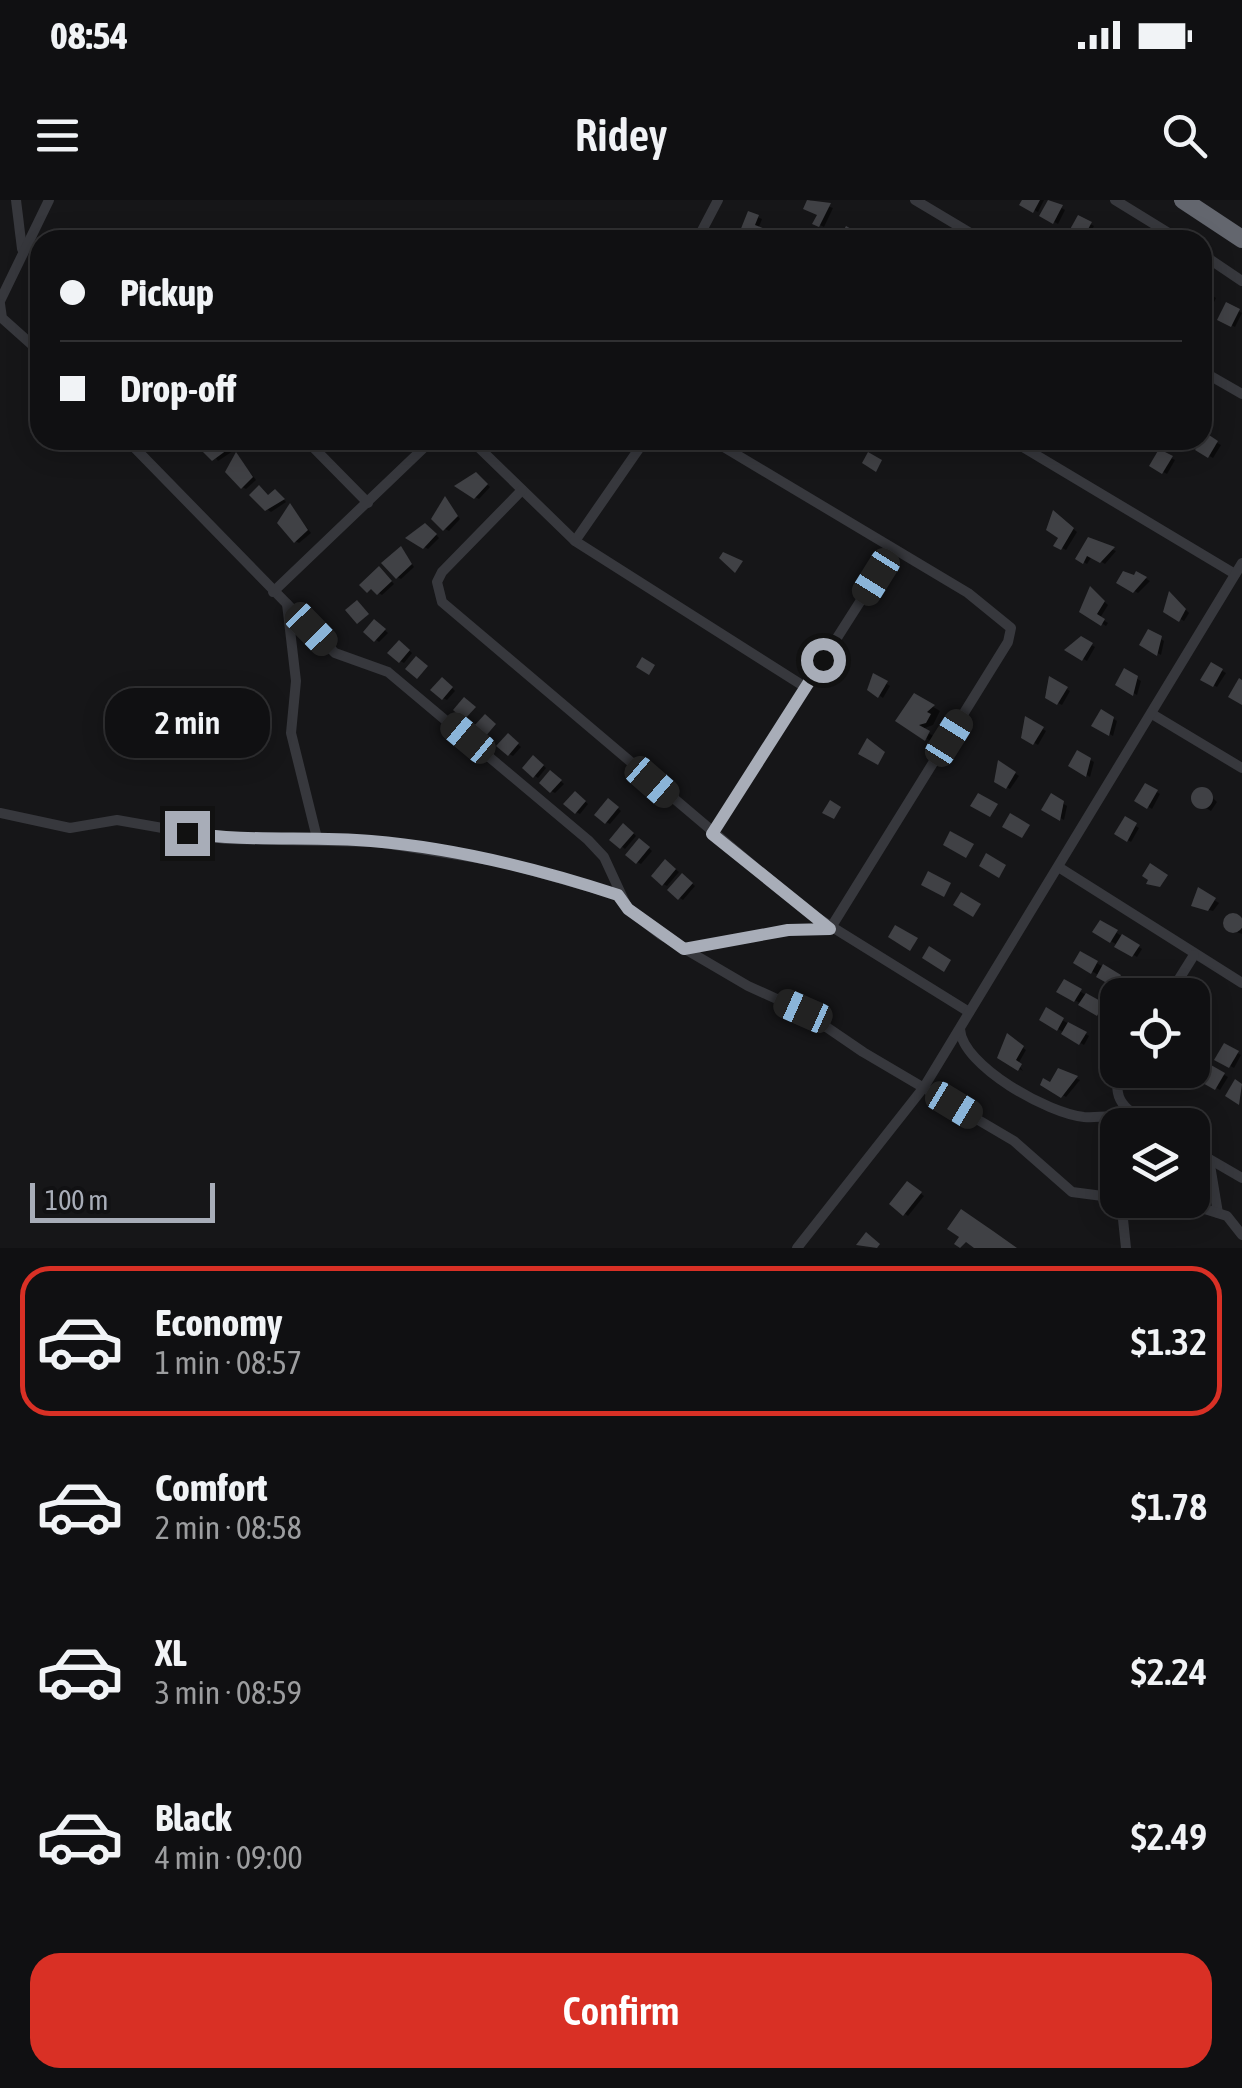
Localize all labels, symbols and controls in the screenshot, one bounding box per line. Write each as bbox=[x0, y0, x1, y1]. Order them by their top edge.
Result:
text: 08:54 bbox=[50, 14, 128, 57]
icon: menu bbox=[30, 108, 85, 163]
icon: search bbox=[1157, 108, 1212, 163]
text: Ridey bbox=[575, 109, 667, 161]
text: Pickup bbox=[120, 271, 214, 314]
text: Drop-off bbox=[120, 367, 236, 410]
car bbox=[847, 544, 905, 610]
car bbox=[279, 597, 343, 661]
route start bbox=[801, 638, 846, 683]
callout: 2 min bbox=[104, 688, 270, 758]
text: 2 min bbox=[155, 704, 220, 741]
car bbox=[920, 705, 978, 771]
car bbox=[435, 707, 501, 769]
car bbox=[620, 751, 684, 813]
route end bbox=[165, 811, 210, 856]
map controls bbox=[1100, 978, 1210, 1218]
button: locate bbox=[1100, 978, 1210, 1088]
car bbox=[769, 985, 837, 1037]
car bbox=[921, 1077, 987, 1133]
button: layers bbox=[1100, 1108, 1210, 1218]
scale bar bbox=[30, 1178, 215, 1223]
text: 100 m bbox=[45, 1184, 108, 1216]
icon: car bbox=[35, 1296, 125, 1386]
text: Economy bbox=[155, 1301, 282, 1344]
text: $1.32 bbox=[1131, 1320, 1207, 1363]
text: 1 min · 08:57 bbox=[155, 1344, 302, 1381]
icon: car bbox=[35, 1461, 125, 1551]
text: Comfort bbox=[155, 1466, 267, 1509]
text: $1.78 bbox=[1131, 1485, 1207, 1528]
text: 2 min · 08:58 bbox=[155, 1509, 302, 1546]
icon: car bbox=[35, 1626, 125, 1716]
text: XL bbox=[155, 1631, 187, 1674]
text: $2.24 bbox=[1131, 1650, 1207, 1693]
text: 3 min · 08:59 bbox=[155, 1674, 302, 1711]
icon: car bbox=[35, 1791, 125, 1881]
text: Black bbox=[155, 1796, 232, 1839]
text: $2.49 bbox=[1131, 1815, 1207, 1858]
text: 4 min · 09:00 bbox=[155, 1839, 302, 1876]
button: Confirm bbox=[30, 1953, 1212, 2068]

